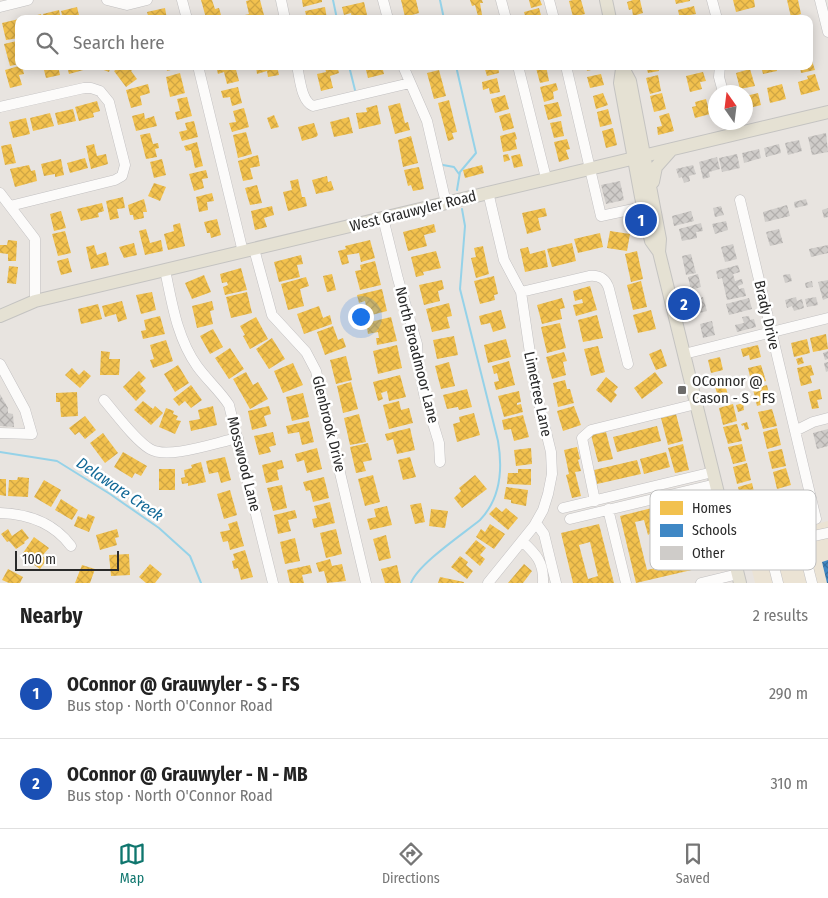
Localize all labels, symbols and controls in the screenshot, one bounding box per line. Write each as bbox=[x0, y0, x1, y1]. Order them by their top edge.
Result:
search box bbox=[15, 15, 813, 70]
icon: search bbox=[33, 29, 61, 57]
text: Search here bbox=[73, 31, 165, 54]
north arrow bbox=[708, 85, 753, 130]
street label: West Grauwyler Road bbox=[348, 187, 478, 235]
pin: 1 bbox=[625, 201, 657, 239]
street label: Brady Drive bbox=[750, 279, 784, 351]
street label: North Broadmoor Lane bbox=[391, 285, 443, 425]
pin: 2 bbox=[668, 285, 700, 323]
your location bbox=[348, 304, 374, 330]
street label: Limetree Lane bbox=[520, 350, 556, 438]
place label: OConnor @ Cason - S - FS bbox=[692, 372, 775, 407]
street label: Glenbrook Drive bbox=[308, 374, 350, 474]
marker: OConnor @ Cason - S - FS bbox=[676, 384, 688, 396]
street label: Mosswood Lane bbox=[223, 415, 265, 513]
water label: Delaware Creek bbox=[73, 453, 167, 525]
legend bbox=[650, 490, 816, 570]
text: Homes bbox=[692, 500, 732, 517]
text: Schools bbox=[692, 522, 737, 539]
text: Other bbox=[692, 545, 725, 562]
scale bar bbox=[15, 548, 119, 571]
text: 100 m bbox=[22, 551, 56, 568]
text: Nearby bbox=[20, 603, 82, 629]
text: 2 results bbox=[753, 606, 808, 625]
text: OConnor @ Grauwyler - S - FS bbox=[67, 673, 300, 696]
text: 1 bbox=[33, 684, 39, 703]
text: 290 m bbox=[769, 684, 808, 703]
text: Bus stop · North O'Connor Road bbox=[67, 696, 273, 715]
text: OConnor @ Grauwyler - N - MB bbox=[67, 763, 308, 786]
text: 2 bbox=[32, 774, 40, 793]
text: 310 m bbox=[771, 774, 808, 793]
text: Bus stop · North O'Connor Road bbox=[67, 786, 273, 805]
tab: Map bbox=[118, 840, 146, 887]
tab: Directions bbox=[382, 840, 440, 887]
tab: Saved bbox=[676, 840, 710, 887]

